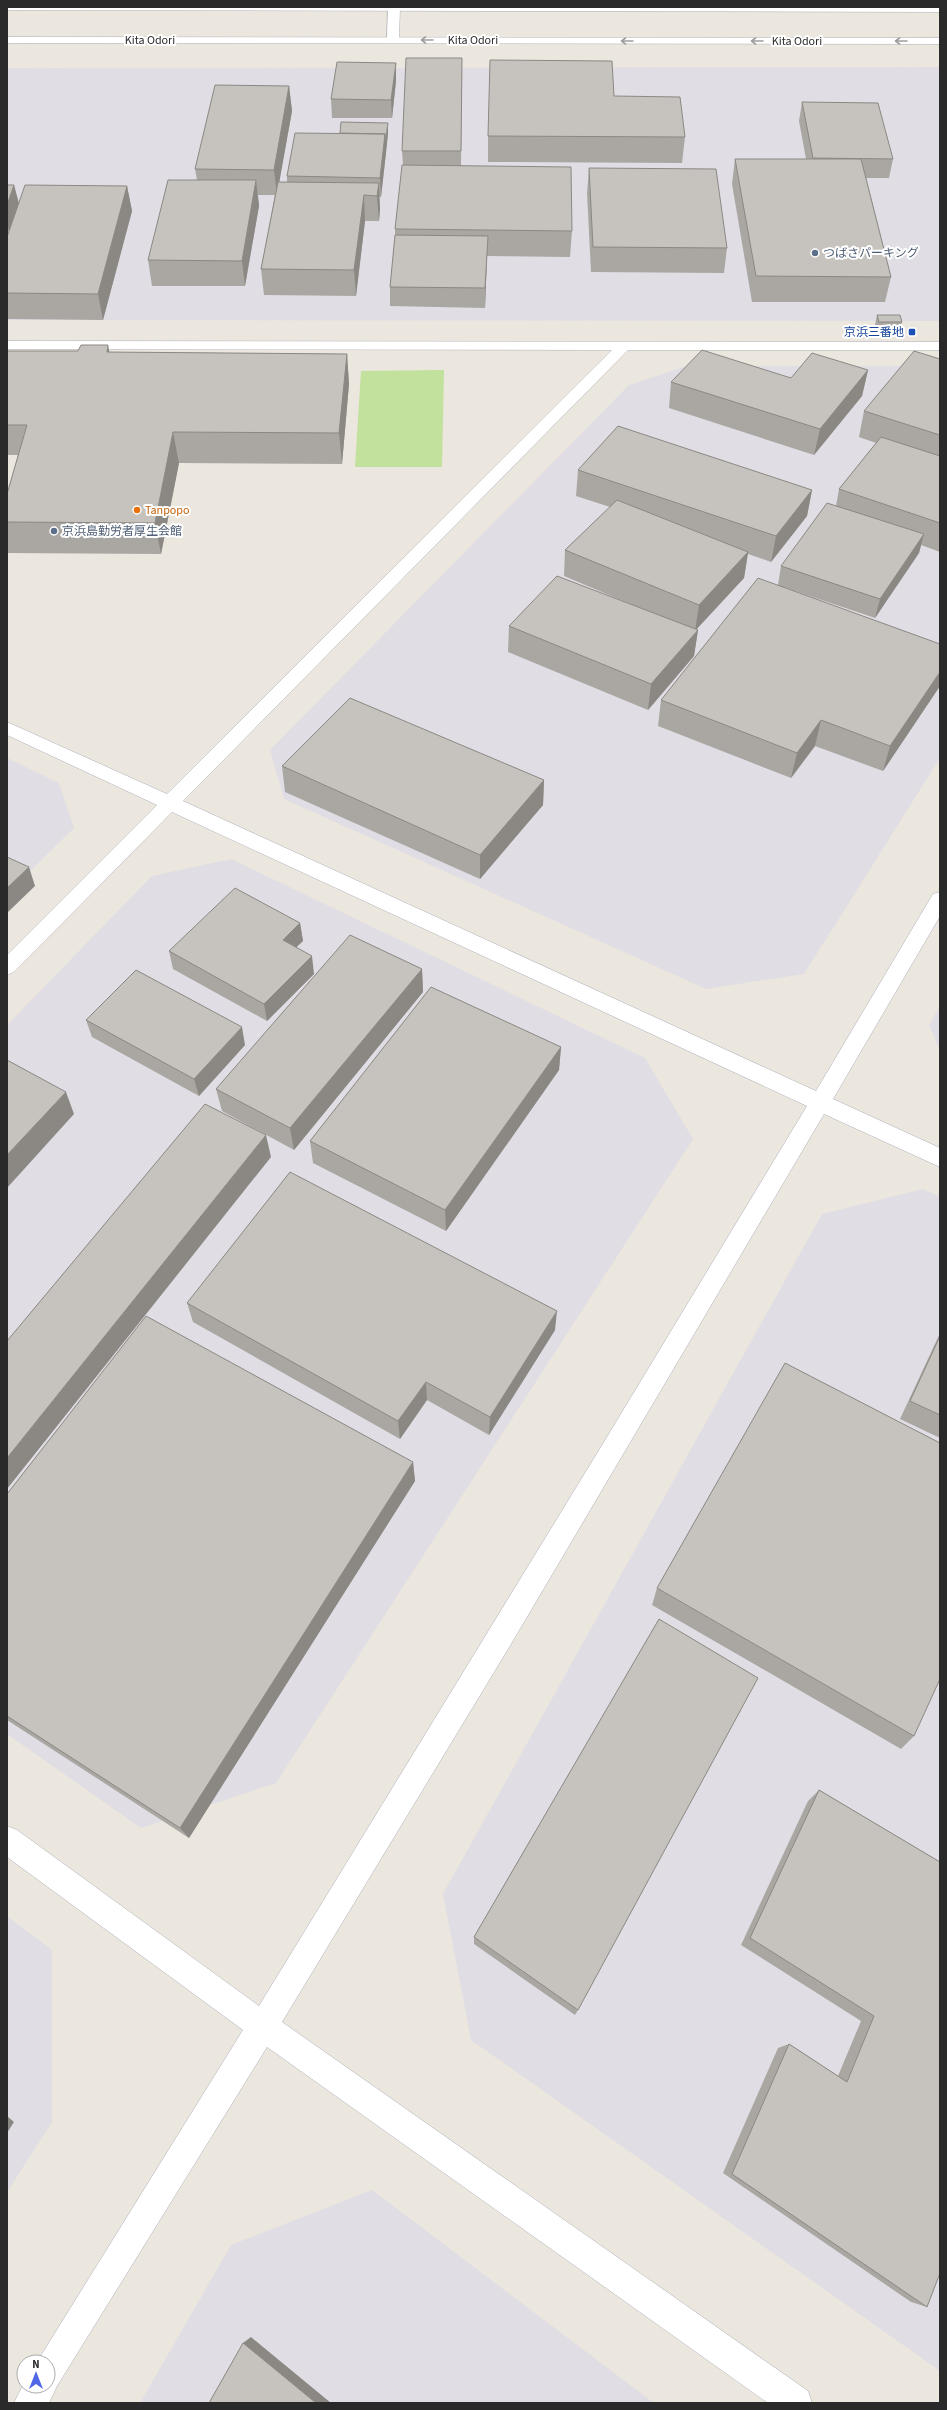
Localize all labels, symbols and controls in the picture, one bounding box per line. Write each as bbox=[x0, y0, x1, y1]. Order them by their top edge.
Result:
street label: Kita Odori bbox=[125, 32, 175, 49]
street label: Kita Odori bbox=[448, 32, 498, 49]
street label: Kita Odori bbox=[772, 33, 822, 50]
one-way arrow bbox=[421, 36, 434, 44]
one-way arrow bbox=[621, 37, 634, 45]
one-way arrow bbox=[751, 37, 764, 45]
one-way arrow bbox=[895, 37, 908, 45]
place label: つばさパーキング bbox=[823, 245, 919, 262]
marker: つばさパーキング bbox=[810, 248, 820, 258]
place label: 京浜三番地 bbox=[844, 324, 904, 341]
marker: 京浜三番地 bbox=[907, 327, 917, 337]
place label: Tanpopo bbox=[145, 502, 190, 519]
marker: Tanpopo bbox=[132, 505, 142, 515]
place label: 京浜島勤労者厚生会館 bbox=[62, 523, 182, 540]
marker: 京浜島勤労者厚生会館 bbox=[49, 526, 59, 536]
north arrow bbox=[16, 2354, 56, 2394]
text: N bbox=[32, 2357, 40, 2372]

